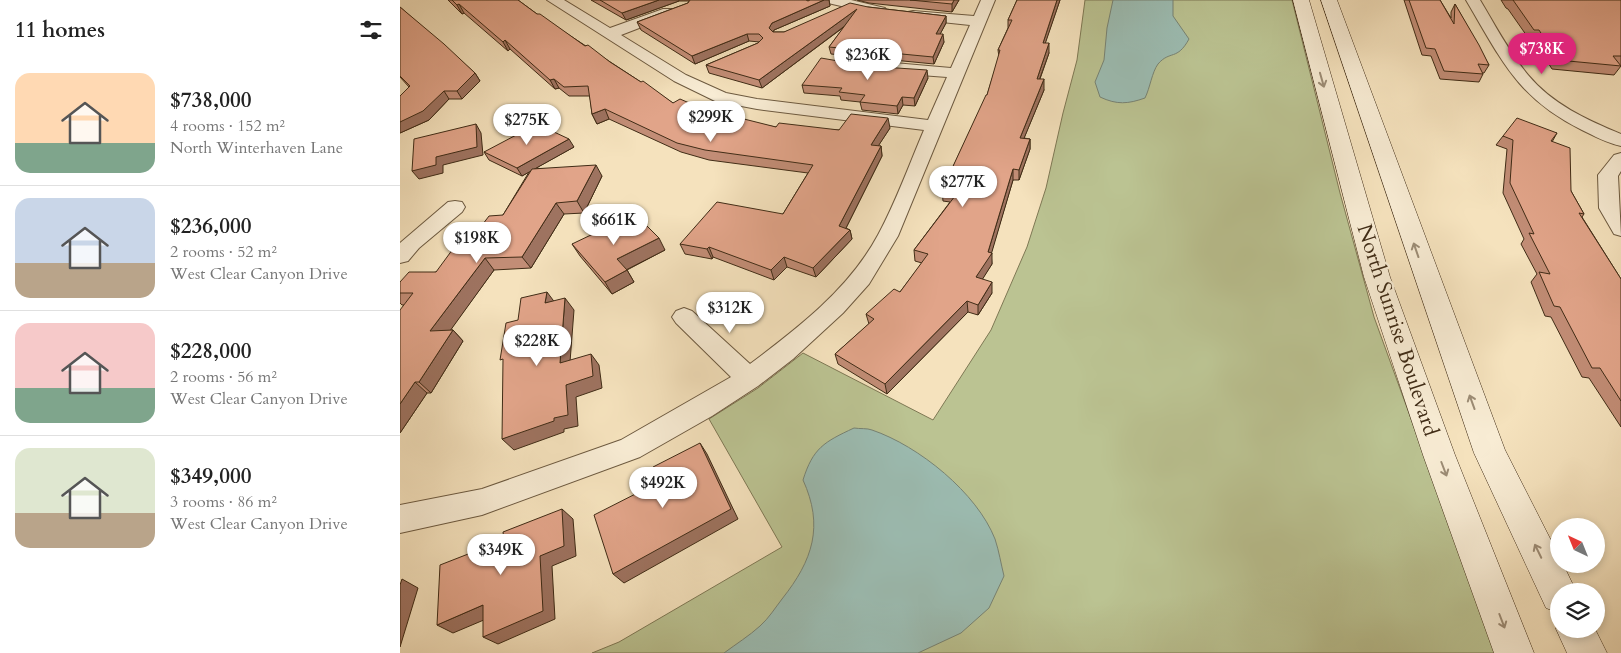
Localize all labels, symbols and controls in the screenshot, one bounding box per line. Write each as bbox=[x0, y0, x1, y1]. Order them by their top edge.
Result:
text: 11 homes bbox=[15, 16, 105, 45]
icon: filters bbox=[357, 16, 385, 44]
pin: $738K bbox=[1507, 32, 1577, 75]
pin: $236K bbox=[833, 38, 903, 81]
text: $738K bbox=[1519, 38, 1565, 60]
text: $236K bbox=[845, 44, 891, 66]
one-way arrow bbox=[1317, 72, 1327, 88]
text: $738,000 bbox=[170, 86, 251, 115]
icon: home bbox=[55, 93, 115, 153]
pin: $299K bbox=[676, 100, 746, 143]
pin: $275K bbox=[492, 104, 562, 146]
text: $299K bbox=[688, 106, 734, 128]
text: $275K bbox=[504, 109, 550, 131]
text: 4 rooms · 152 m² bbox=[170, 115, 285, 137]
text: North Winterhaven Lane bbox=[170, 137, 343, 159]
pin: $277K bbox=[928, 166, 998, 208]
text: $277K bbox=[940, 171, 986, 193]
pin: $661K bbox=[579, 204, 649, 246]
text: $661K bbox=[591, 209, 637, 231]
text: $236,000 bbox=[170, 212, 251, 241]
icon: home bbox=[55, 218, 115, 278]
street label: North Sunrise Boulevard bbox=[1350, 221, 1445, 440]
pin: $198K bbox=[442, 222, 512, 264]
text: $198K bbox=[454, 227, 500, 249]
text: 2 rooms · 52 m² bbox=[170, 241, 277, 263]
one-way arrow bbox=[1411, 243, 1420, 258]
text: West Clear Canyon Drive bbox=[170, 263, 348, 285]
pin: $312K bbox=[695, 292, 765, 334]
text: $312K bbox=[707, 297, 753, 319]
pin: $228K bbox=[502, 324, 572, 367]
text: $228K bbox=[514, 330, 560, 352]
text: $228,000 bbox=[170, 337, 251, 366]
icon: home bbox=[55, 343, 115, 403]
text: 2 rooms · 56 m² bbox=[170, 366, 277, 388]
text: West Clear Canyon Drive bbox=[170, 388, 348, 410]
one-way arrow bbox=[1467, 395, 1476, 411]
one-way arrow bbox=[1440, 460, 1449, 476]
text: $349,000 bbox=[170, 462, 251, 491]
pin: $492K bbox=[628, 466, 698, 509]
icon: home bbox=[55, 468, 115, 528]
text: $492K bbox=[640, 472, 686, 494]
text: 3 rooms · 86 m² bbox=[170, 491, 277, 513]
text: West Clear Canyon Drive bbox=[170, 513, 348, 535]
north arrow bbox=[1550, 518, 1605, 572]
map controls bbox=[1550, 518, 1605, 638]
pin: $349K bbox=[466, 534, 536, 576]
text: $349K bbox=[478, 539, 524, 561]
one-way arrow bbox=[1532, 544, 1542, 559]
button: layers bbox=[1550, 583, 1605, 638]
one-way arrow bbox=[1498, 612, 1507, 628]

